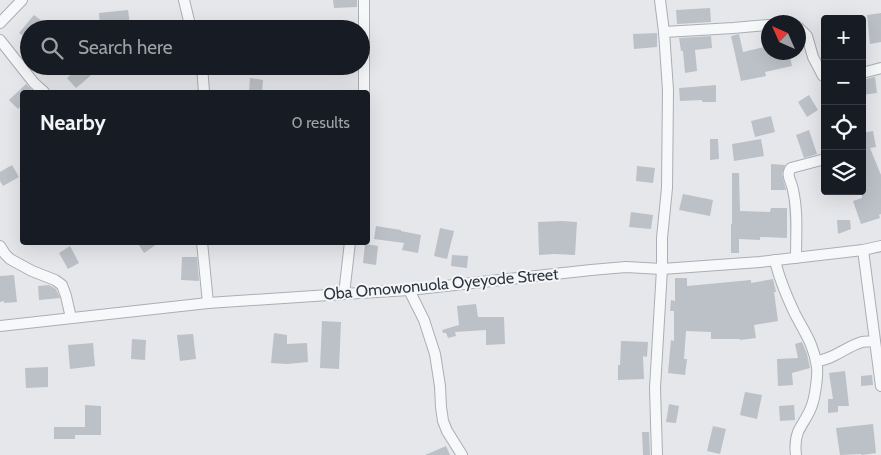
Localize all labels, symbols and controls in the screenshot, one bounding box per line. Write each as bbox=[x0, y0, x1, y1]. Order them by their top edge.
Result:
north arrow bbox=[761, 15, 806, 60]
map controls bbox=[821, 15, 866, 195]
button: + bbox=[821, 15, 866, 60]
search box bbox=[20, 20, 370, 75]
icon: search bbox=[38, 34, 66, 62]
text: Search here bbox=[78, 36, 172, 59]
button: − bbox=[821, 60, 866, 105]
button: locate bbox=[821, 105, 866, 150]
text: Nearby bbox=[40, 110, 106, 135]
text: 0 results bbox=[291, 113, 350, 132]
button: layers bbox=[821, 150, 866, 195]
street label: Oba Omowonuola Oyeyode Street bbox=[323, 264, 560, 304]

